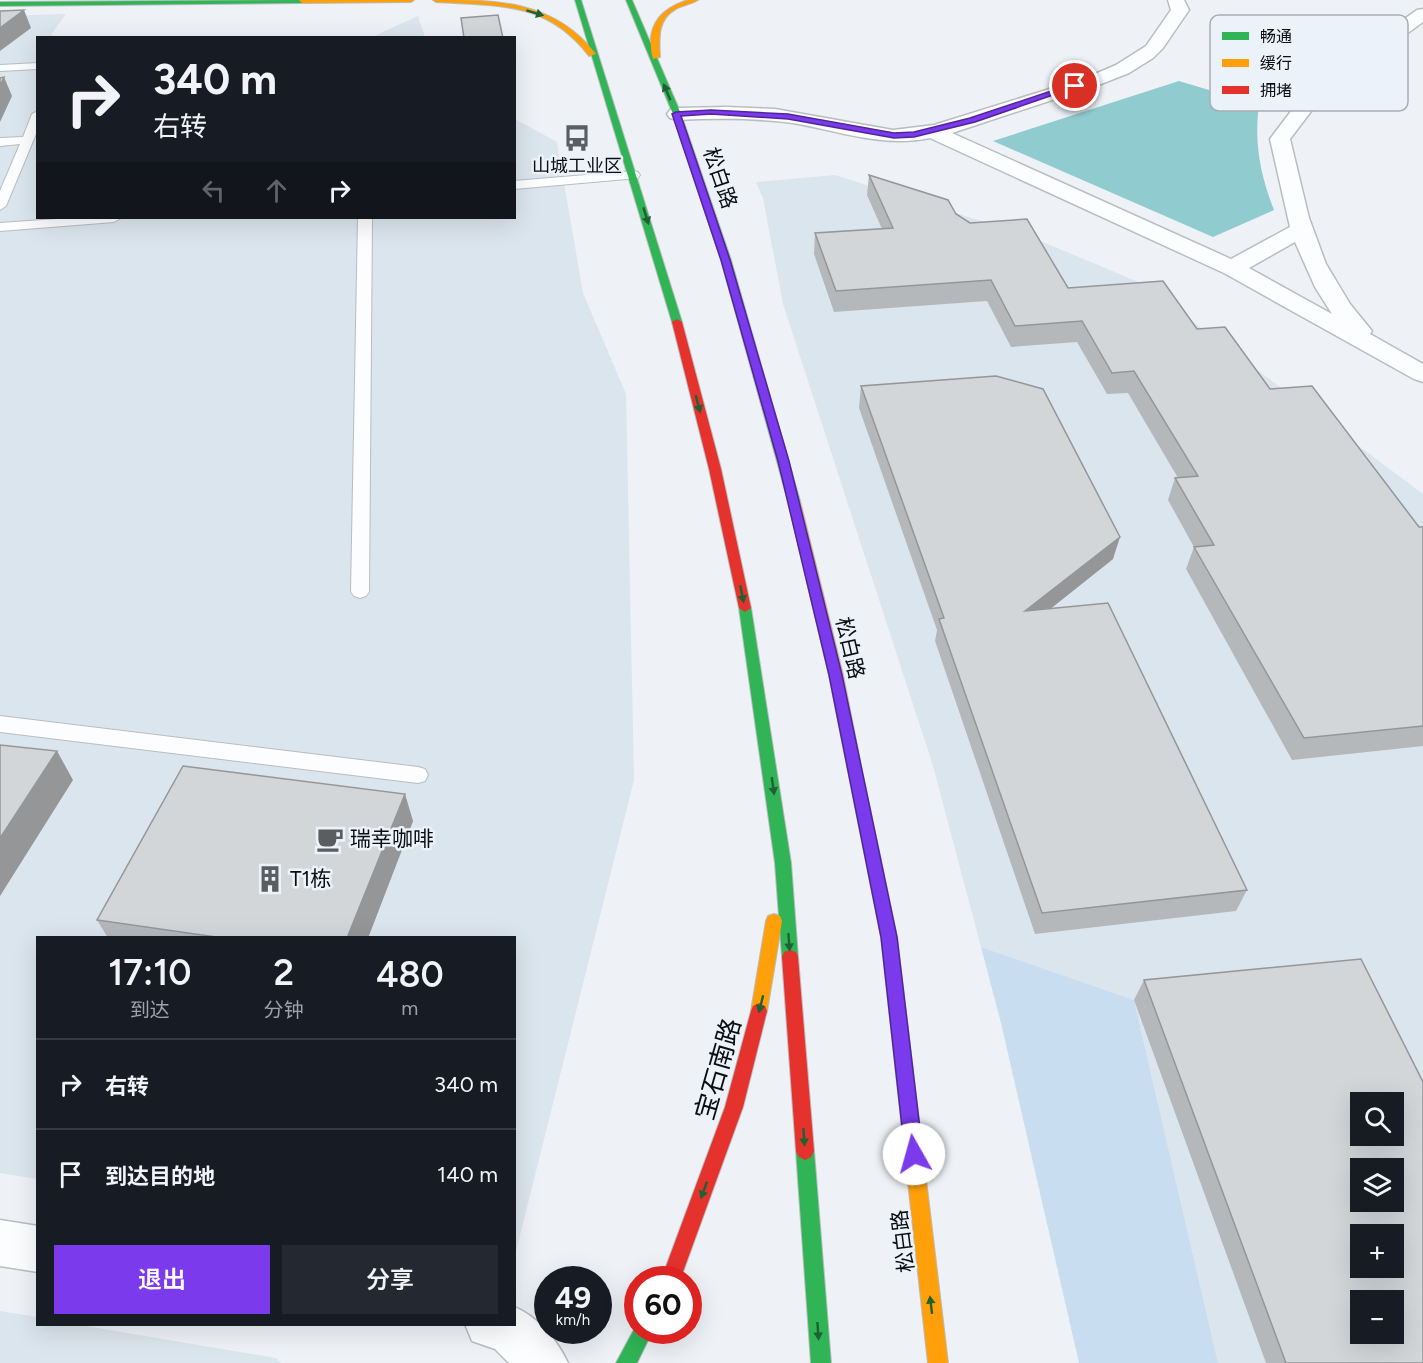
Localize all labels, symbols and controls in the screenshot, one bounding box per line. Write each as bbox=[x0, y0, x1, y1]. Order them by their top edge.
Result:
one-way arrow bbox=[526, 9, 544, 18]
legend bbox=[1210, 15, 1408, 111]
text: 畅通 bbox=[1260, 27, 1292, 46]
text: 340 m bbox=[153, 54, 277, 105]
text: 缓行 bbox=[1260, 54, 1292, 73]
icon: right bbox=[54, 60, 132, 138]
pin bbox=[1049, 60, 1100, 111]
icon: arrive bbox=[1058, 69, 1091, 102]
text: 拥堵 bbox=[1260, 81, 1292, 100]
one-way arrow bbox=[662, 83, 671, 101]
text: 右转 bbox=[153, 110, 207, 143]
bus stop icon: 山城工业区 bbox=[562, 123, 592, 153]
street label: 松白路 bbox=[698, 144, 743, 212]
place label: 山城工业区 bbox=[532, 155, 622, 177]
icon: left bbox=[197, 174, 230, 207]
icon: ahead bbox=[260, 174, 293, 207]
icon: right bbox=[323, 174, 356, 207]
one-way arrow bbox=[642, 207, 651, 225]
one-way arrow bbox=[694, 395, 704, 413]
one-way arrow bbox=[738, 585, 747, 604]
street label: 松白路 bbox=[831, 614, 870, 681]
one-way arrow bbox=[768, 777, 777, 796]
cafe icon: 瑞幸咖啡 bbox=[315, 824, 345, 854]
place label: 瑞幸咖啡 bbox=[350, 826, 434, 851]
building icon: T1栋 bbox=[255, 864, 285, 894]
place label: T1栋 bbox=[290, 866, 331, 891]
one-way arrow bbox=[784, 933, 794, 952]
text: 17:10 bbox=[108, 951, 191, 994]
text: 2 bbox=[273, 951, 294, 994]
text: 480 bbox=[376, 953, 444, 996]
one-way arrow bbox=[755, 994, 765, 1013]
text: m bbox=[401, 996, 418, 1020]
text: 到达 bbox=[130, 998, 170, 1022]
text: 分钟 bbox=[264, 998, 304, 1022]
street label: 宝石南路 bbox=[688, 1015, 748, 1123]
icon: right bbox=[54, 1068, 87, 1101]
text: 340 m bbox=[434, 1071, 498, 1098]
text: 右转 bbox=[105, 1073, 149, 1100]
map controls bbox=[1350, 1092, 1404, 1344]
button: search bbox=[1350, 1092, 1404, 1146]
position arrow bbox=[882, 1122, 946, 1186]
one-way arrow bbox=[799, 1127, 809, 1146]
icon: arrive bbox=[54, 1158, 87, 1191]
button: layers bbox=[1350, 1158, 1404, 1212]
text: 140 m bbox=[437, 1161, 498, 1188]
text: 到达目的地 bbox=[105, 1163, 215, 1190]
one-way arrow bbox=[699, 1181, 709, 1199]
street label: 松白路 bbox=[886, 1208, 919, 1274]
button: + bbox=[1350, 1224, 1404, 1278]
button: 退出 bbox=[54, 1245, 270, 1314]
button: 分享 bbox=[282, 1245, 498, 1314]
speed limit sign: 60 bbox=[624, 1266, 702, 1344]
text: 49 bbox=[555, 1279, 591, 1316]
button: − bbox=[1350, 1290, 1404, 1344]
one-way arrow bbox=[927, 1295, 936, 1314]
text: km/h bbox=[556, 1311, 590, 1329]
one-way arrow bbox=[814, 1322, 823, 1341]

